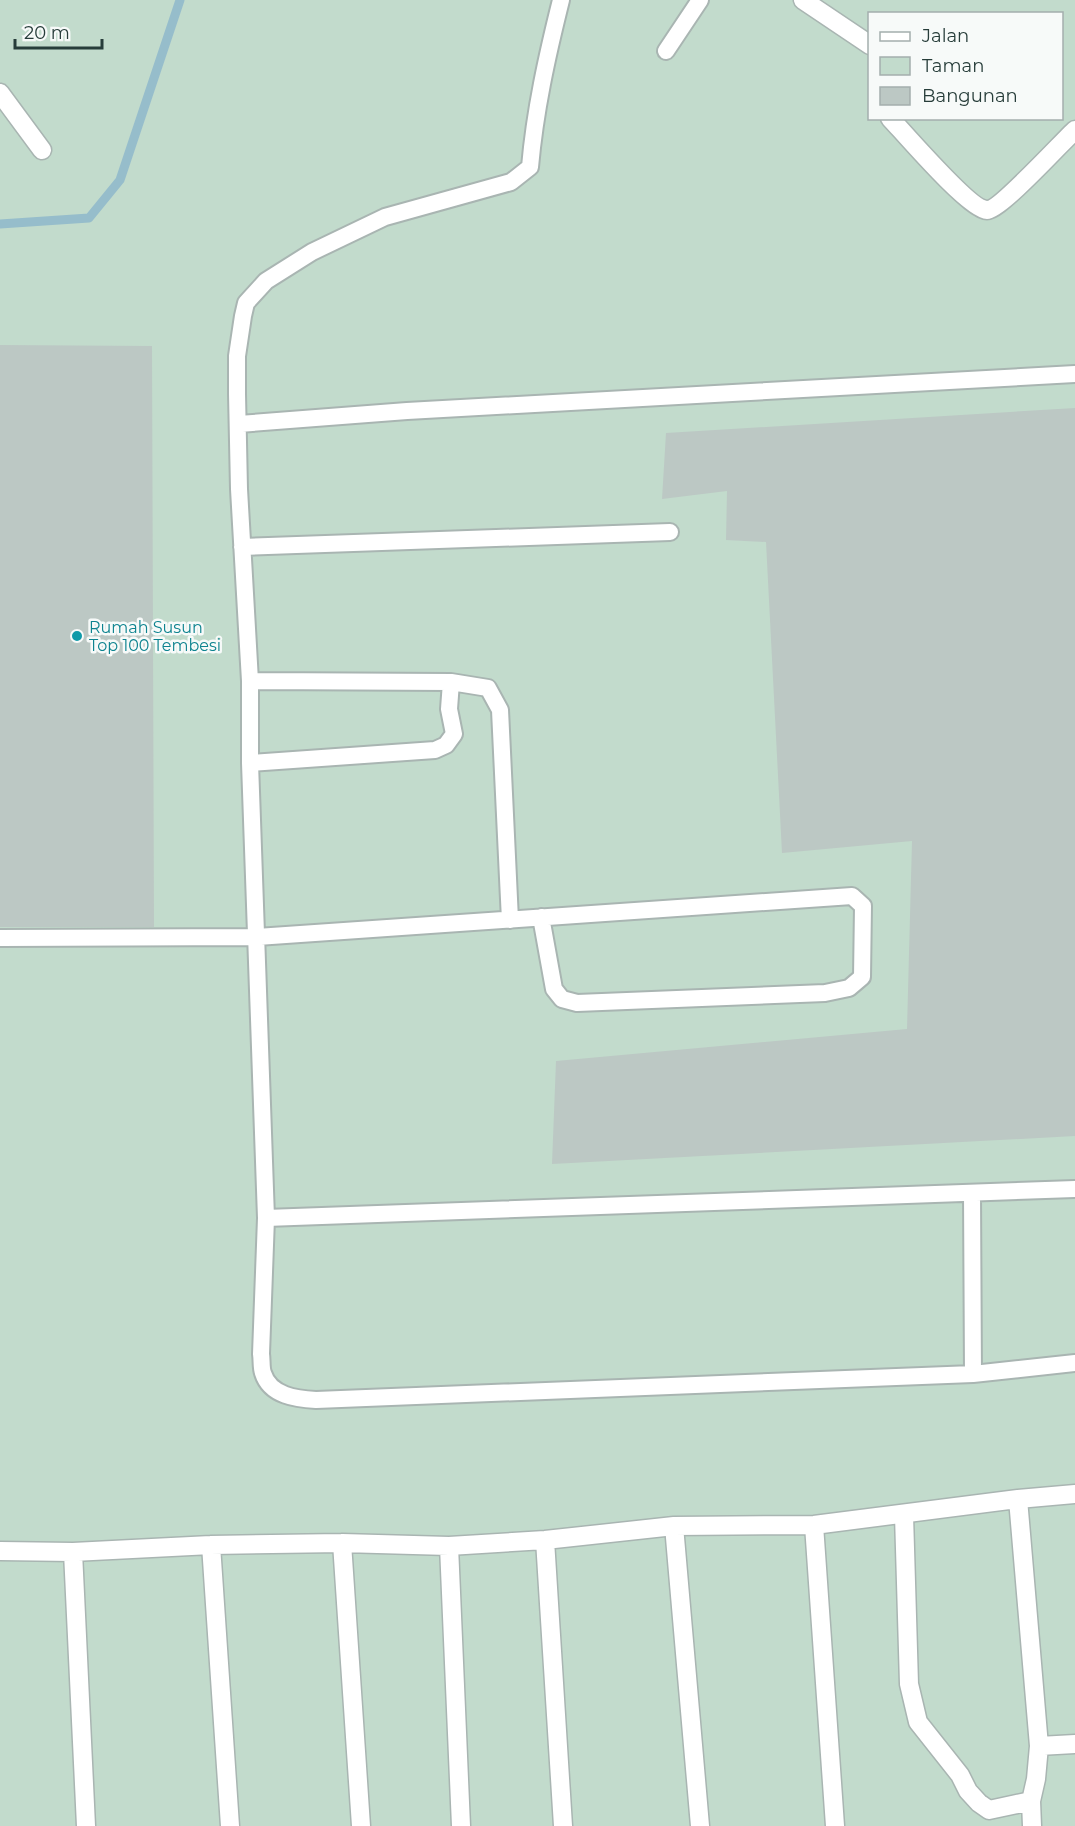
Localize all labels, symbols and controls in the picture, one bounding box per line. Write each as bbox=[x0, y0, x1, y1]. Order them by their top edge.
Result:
scale bar bbox=[15, 12, 102, 50]
legend bbox=[868, 12, 1063, 120]
text: 20 m bbox=[24, 22, 70, 44]
text: Jalan bbox=[921, 25, 969, 47]
text: Taman bbox=[922, 55, 984, 77]
text: Bangunan bbox=[922, 85, 1018, 107]
place label: Rumah Susun Top 100 Tembesi bbox=[89, 618, 221, 655]
marker: Rumah Susun Top 100 Tembesi bbox=[70, 629, 84, 643]

